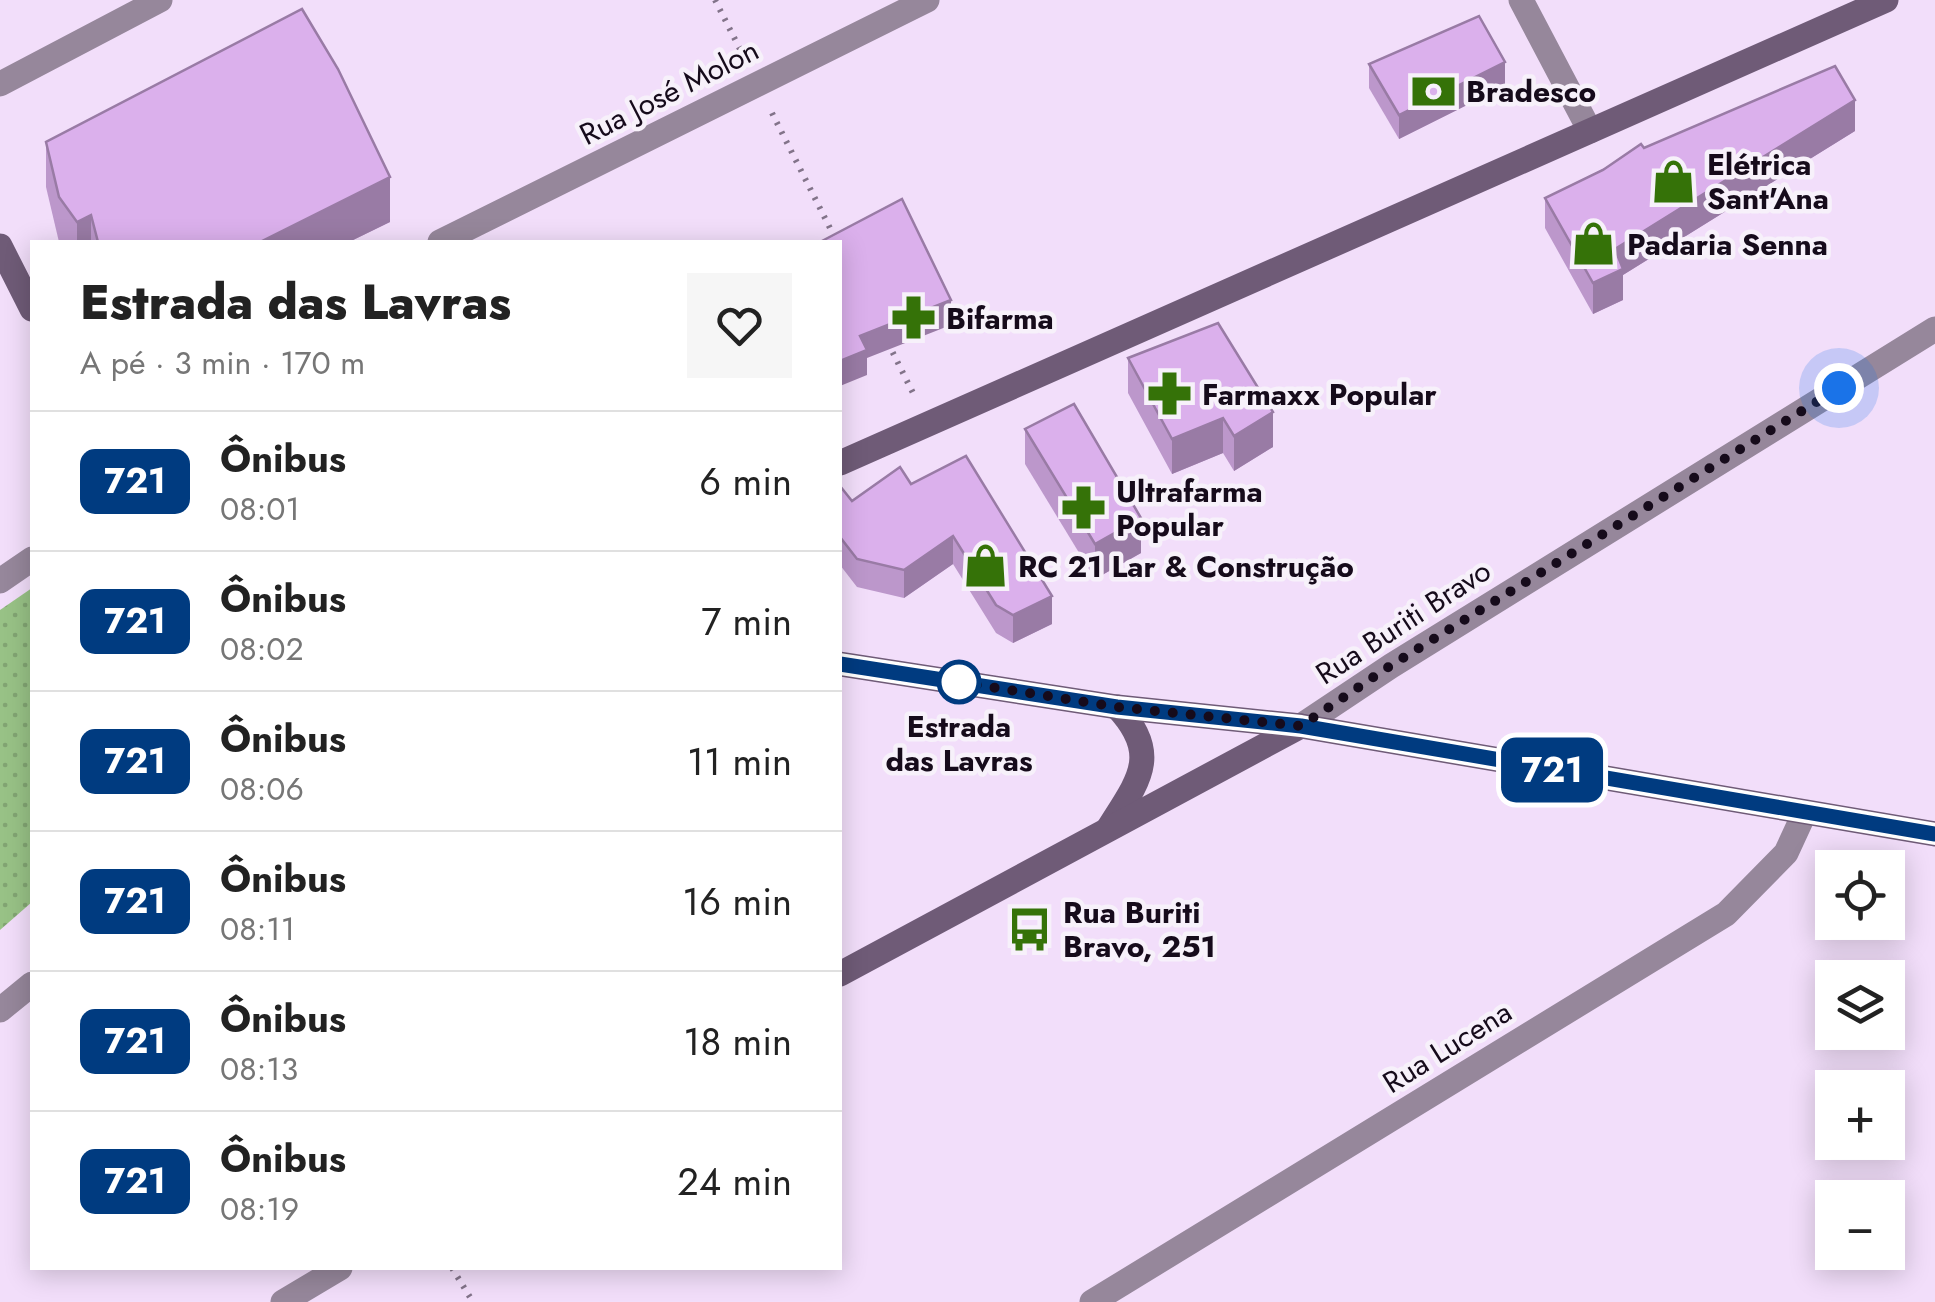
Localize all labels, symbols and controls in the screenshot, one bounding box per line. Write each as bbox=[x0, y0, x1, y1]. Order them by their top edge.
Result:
street label: Rua José Molon bbox=[572, 28, 766, 156]
bank icon: Bradesco bbox=[1409, 67, 1457, 115]
place label: Bradesco bbox=[1466, 70, 1596, 113]
place label: Elétrica Sant'Ana bbox=[1707, 143, 1829, 220]
shop icon: Elétrica Sant'Ana bbox=[1650, 157, 1698, 205]
shop icon: Padaria Senna bbox=[1570, 220, 1618, 268]
place label: Padaria Senna bbox=[1627, 223, 1828, 266]
text: Estrada das Lavras bbox=[80, 268, 511, 337]
button: heart bbox=[687, 273, 792, 378]
pharmacy icon: Bifarma bbox=[889, 294, 937, 342]
place label: Bifarma bbox=[946, 297, 1054, 340]
text: A pé · 3 min · 170 m bbox=[80, 340, 365, 386]
your location bbox=[1814, 363, 1864, 413]
pharmacy icon: Farmaxx Popular bbox=[1145, 370, 1193, 418]
place label: Farmaxx Popular bbox=[1202, 373, 1437, 416]
text: Ônibus bbox=[220, 431, 346, 486]
text: 6 min bbox=[699, 454, 792, 509]
text: 721 bbox=[104, 456, 166, 506]
place label: Ultrafarma Popular bbox=[1116, 470, 1263, 547]
pharmacy icon: Ultrafarma Popular bbox=[1059, 484, 1107, 532]
text: 08:01 bbox=[220, 486, 300, 532]
shop icon: RC 21 Lar & Construção bbox=[961, 542, 1009, 590]
place label: RC 21 Lar & Construção bbox=[1018, 545, 1354, 588]
street label: Rua Buriti Bravo bbox=[1307, 549, 1499, 695]
text: Ônibus bbox=[220, 571, 346, 626]
text: 7 min bbox=[701, 594, 792, 649]
text: 721 bbox=[104, 596, 166, 646]
text: 08:02 bbox=[220, 626, 304, 672]
marker: Estrada das Lavras bbox=[938, 661, 980, 703]
place label: Estrada das Lavras bbox=[885, 705, 1033, 782]
text: Ônibus bbox=[220, 711, 346, 766]
text: 11 min bbox=[687, 734, 792, 789]
text: 721 bbox=[104, 736, 166, 786]
line badge: 721 bbox=[1494, 738, 1610, 802]
text: 721 bbox=[1521, 745, 1583, 795]
text: 08:06 bbox=[220, 766, 304, 812]
map controls bbox=[1815, 850, 1905, 1270]
button: locate bbox=[1815, 850, 1905, 940]
text: Ônibus bbox=[220, 851, 346, 906]
text: 16 min bbox=[682, 874, 792, 929]
text: 721 bbox=[104, 876, 166, 926]
place label: Rua Buriti Bravo, 251 bbox=[1063, 891, 1216, 968]
bus stop icon: Rua Buriti Bravo, 251 bbox=[1006, 905, 1054, 953]
text: 08:11 bbox=[220, 906, 295, 952]
button: layers bbox=[1815, 960, 1905, 1050]
street label: Rua Lucena bbox=[1374, 990, 1520, 1104]
text: Ônibus bbox=[220, 991, 346, 1046]
text: 18 min bbox=[683, 1014, 792, 1069]
text: 721 bbox=[104, 1016, 166, 1066]
text: 08:13 bbox=[220, 1046, 298, 1092]
button: + bbox=[1815, 1070, 1905, 1160]
text: Ônibus bbox=[220, 1131, 346, 1186]
text: 24 min bbox=[677, 1154, 792, 1209]
text: 721 bbox=[104, 1156, 166, 1206]
button: − bbox=[1815, 1180, 1905, 1270]
text: 08:19 bbox=[220, 1186, 299, 1232]

